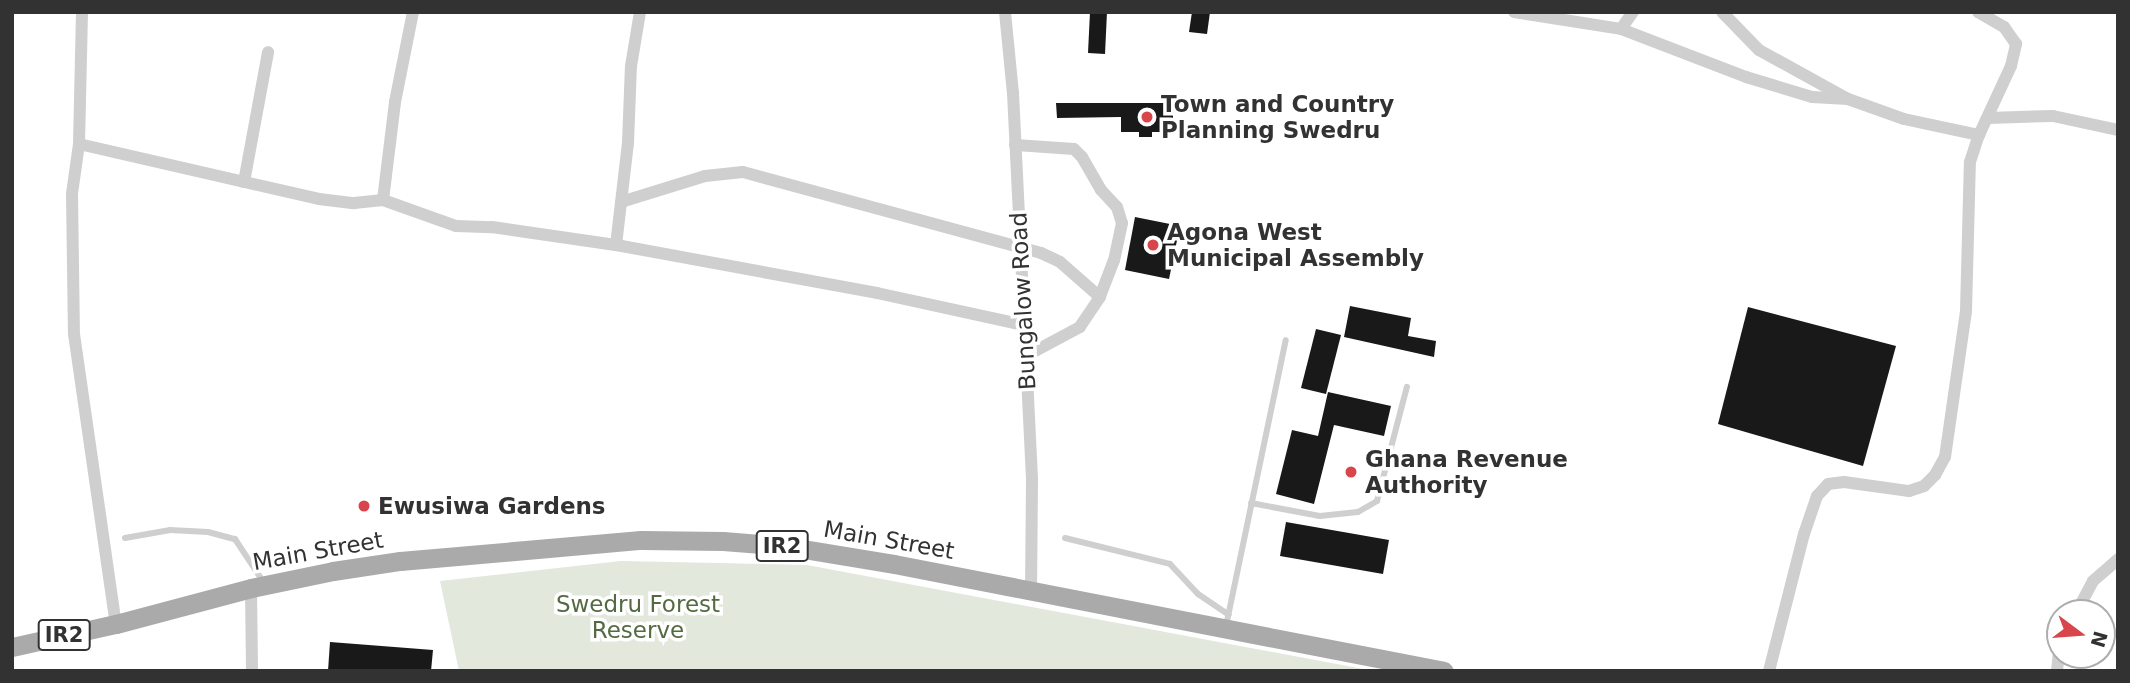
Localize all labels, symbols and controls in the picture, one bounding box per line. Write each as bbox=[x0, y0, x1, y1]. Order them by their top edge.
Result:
place label: Town and Country Planning Swedru bbox=[1161, 90, 1394, 144]
marker: Town and Country Planning Swedru bbox=[1139, 109, 1155, 125]
street label: Bungalow Road bbox=[1005, 211, 1041, 391]
place label: Agona West Municipal Assembly bbox=[1167, 218, 1424, 272]
marker: Agona West Municipal Assembly bbox=[1145, 237, 1161, 253]
place label: Ghana Revenue Authority bbox=[1365, 445, 1568, 499]
marker: Ghana Revenue Authority bbox=[1343, 464, 1359, 480]
place label: Ewusiwa Gardens bbox=[378, 492, 606, 520]
marker: Ewusiwa Gardens bbox=[356, 498, 372, 514]
street label: Main Street bbox=[822, 515, 956, 565]
street label: Main Street bbox=[251, 526, 385, 576]
road number: IR2 bbox=[754, 528, 810, 564]
park label: Swedru Forest Reserve bbox=[556, 590, 720, 644]
north arrow bbox=[2046, 599, 2116, 669]
road number: IR2 bbox=[36, 618, 92, 652]
text: N bbox=[2086, 629, 2112, 650]

